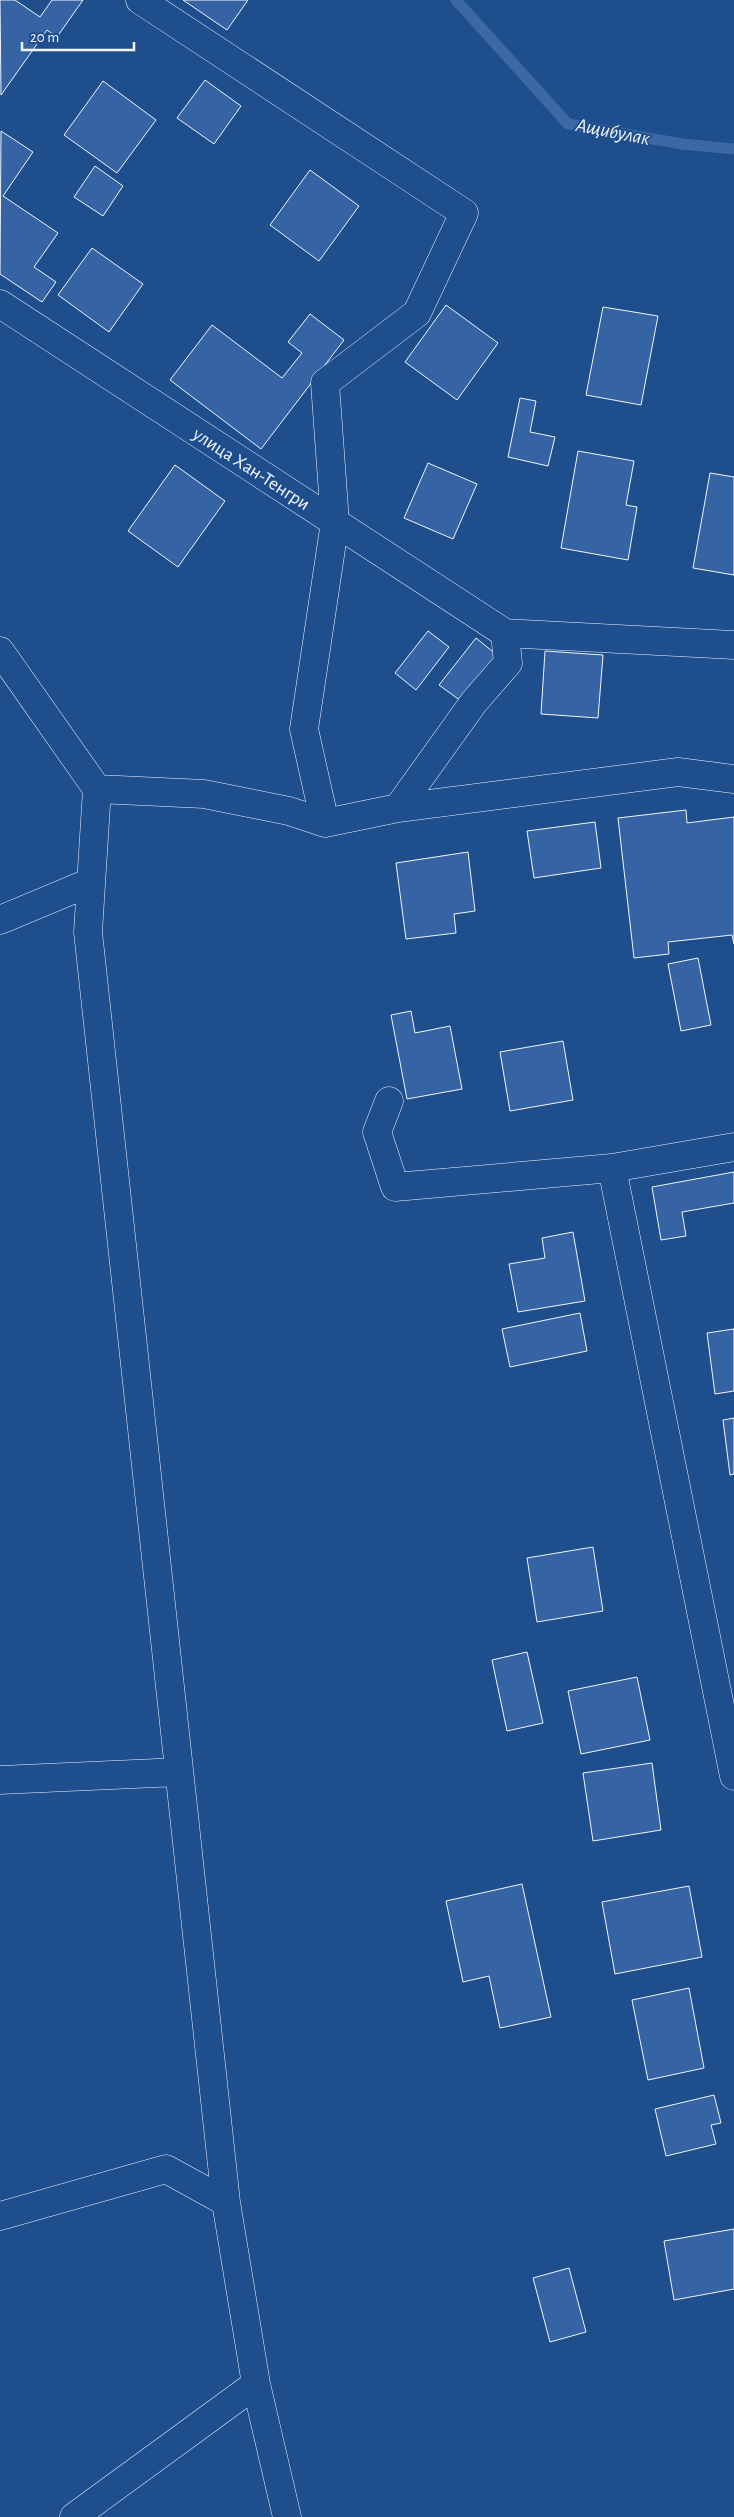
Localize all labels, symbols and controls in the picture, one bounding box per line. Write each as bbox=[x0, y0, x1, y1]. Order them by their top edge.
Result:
scale bar bbox=[22, 20, 135, 52]
text: 20 m bbox=[30, 30, 59, 45]
water label: Ащибулак bbox=[573, 115, 652, 149]
street label: улица Хан-Тенгри bbox=[189, 424, 313, 514]

